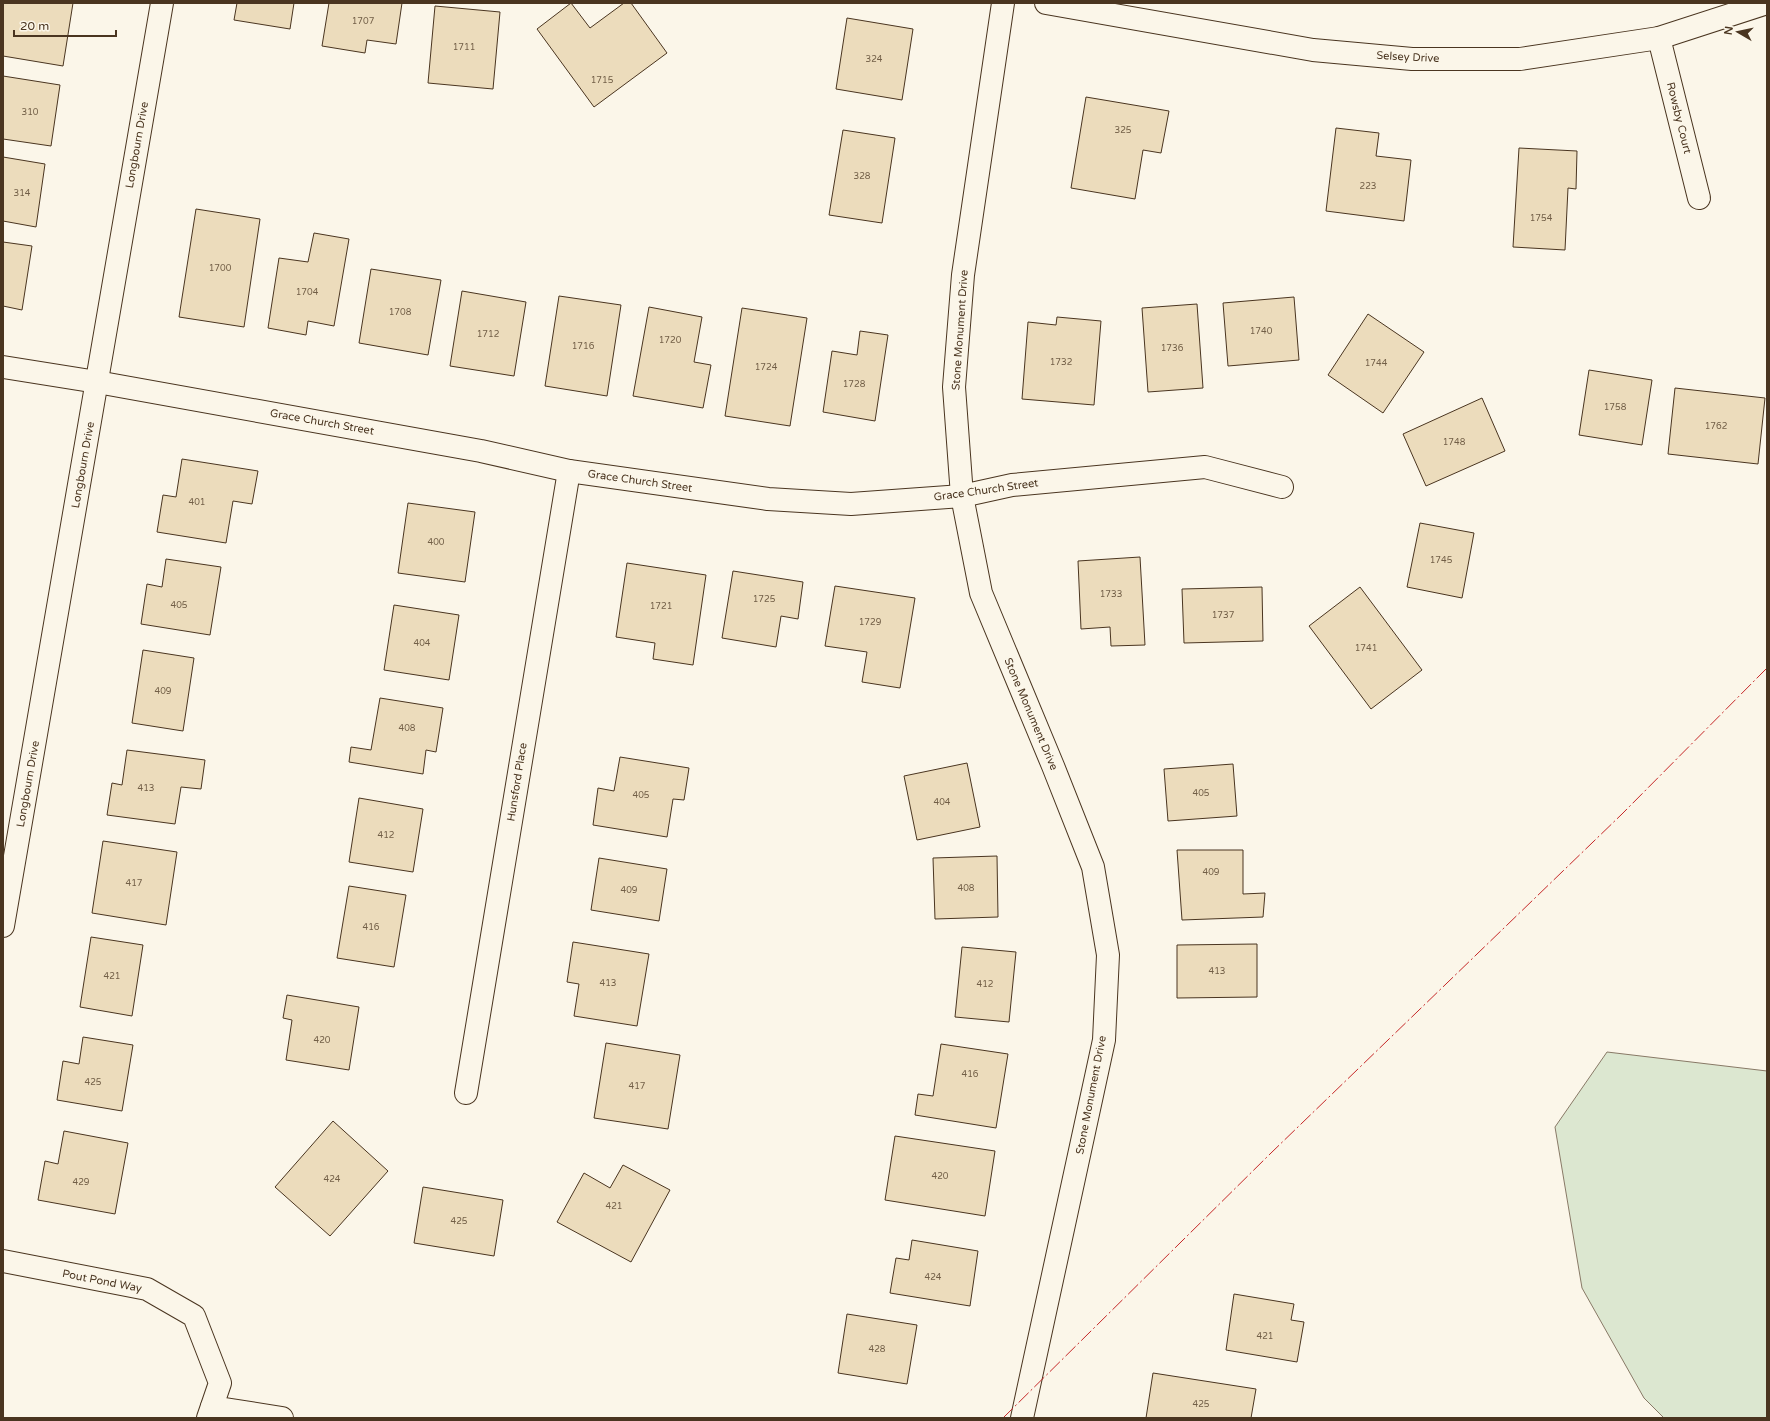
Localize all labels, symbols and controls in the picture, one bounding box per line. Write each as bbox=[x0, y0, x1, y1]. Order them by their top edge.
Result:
scale bar bbox=[14, 12, 116, 38]
north arrow bbox=[1718, 12, 1758, 52]
house number: 1707 bbox=[352, 16, 375, 27]
text: 20 m bbox=[20, 19, 49, 33]
text: N bbox=[1722, 25, 1736, 36]
house number: 1711 bbox=[453, 42, 475, 53]
street label: Selsey Drive bbox=[1376, 49, 1440, 65]
house number: 324 bbox=[866, 54, 883, 65]
house number: 1715 bbox=[591, 75, 614, 86]
street label: Rowsby Court bbox=[1664, 81, 1694, 155]
street label: Longbourn Drive bbox=[123, 101, 151, 189]
house number: 310 bbox=[22, 107, 39, 118]
house number: 325 bbox=[1115, 125, 1132, 136]
house number: 328 bbox=[854, 171, 871, 182]
house number: 223 bbox=[1360, 181, 1376, 192]
house number: 314 bbox=[14, 188, 31, 199]
house number: 1754 bbox=[1530, 213, 1553, 224]
house number: 1700 bbox=[209, 263, 232, 274]
street label: Stone Monument Drive bbox=[949, 269, 971, 391]
house number: 1704 bbox=[296, 287, 319, 298]
house number: 1708 bbox=[389, 307, 412, 318]
house number: 1740 bbox=[1250, 326, 1273, 337]
house number: 1712 bbox=[477, 329, 499, 340]
house number: 1720 bbox=[659, 335, 682, 346]
house number: 1716 bbox=[572, 341, 595, 352]
house number: 1736 bbox=[1161, 343, 1184, 354]
house number: 1732 bbox=[1050, 357, 1072, 368]
house number: 1744 bbox=[1365, 358, 1388, 369]
house number: 1724 bbox=[755, 362, 778, 373]
house number: 1728 bbox=[843, 379, 866, 390]
house number: 1758 bbox=[1604, 402, 1627, 413]
street label: Grace Church Street bbox=[269, 406, 375, 438]
street label: Longbourn Drive bbox=[69, 421, 97, 509]
house number: 1762 bbox=[1705, 421, 1727, 432]
house number: 1748 bbox=[1443, 437, 1466, 448]
street label: Grace Church Street bbox=[587, 467, 693, 495]
street label: Grace Church Street bbox=[933, 476, 1039, 504]
house number: 401 bbox=[189, 497, 205, 508]
house number: 400 bbox=[428, 537, 445, 548]
house number: 1745 bbox=[1430, 555, 1453, 566]
house number: 1733 bbox=[1100, 589, 1122, 600]
house number: 1725 bbox=[753, 594, 776, 605]
house number: 405 bbox=[171, 600, 188, 611]
house number: 1721 bbox=[650, 601, 672, 612]
house number: 1737 bbox=[1212, 610, 1235, 621]
house number: 1729 bbox=[859, 617, 882, 628]
house number: 404 bbox=[414, 638, 431, 649]
house number: 1741 bbox=[1355, 643, 1377, 654]
street label: Stone Monument Drive bbox=[1001, 656, 1061, 772]
house number: 409 bbox=[155, 686, 172, 697]
house number: 408 bbox=[399, 723, 416, 734]
street label: Longbourn Drive bbox=[14, 740, 42, 828]
street label: Hunsford Place bbox=[504, 742, 530, 822]
house number: 413 bbox=[138, 783, 154, 794]
house number: 405 bbox=[1193, 788, 1210, 799]
house number: 405 bbox=[633, 790, 650, 801]
house number: 404 bbox=[934, 797, 951, 808]
house number: 412 bbox=[378, 830, 394, 841]
house number: 409 bbox=[1203, 867, 1220, 878]
house number: 417 bbox=[126, 878, 143, 889]
house number: 408 bbox=[958, 883, 975, 894]
house number: 409 bbox=[621, 885, 638, 896]
house number: 416 bbox=[363, 922, 380, 933]
house number: 413 bbox=[1209, 966, 1225, 977]
house number: 421 bbox=[104, 971, 120, 982]
house number: 413 bbox=[600, 978, 616, 989]
house number: 412 bbox=[977, 979, 993, 990]
house number: 420 bbox=[314, 1035, 331, 1046]
street label: Stone Monument Drive bbox=[1073, 1035, 1109, 1155]
house number: 416 bbox=[962, 1069, 979, 1080]
house number: 425 bbox=[85, 1077, 102, 1088]
house number: 417 bbox=[629, 1081, 646, 1092]
house number: 420 bbox=[932, 1171, 949, 1182]
house number: 424 bbox=[324, 1174, 341, 1185]
house number: 429 bbox=[73, 1177, 90, 1188]
house number: 421 bbox=[606, 1201, 622, 1212]
house number: 425 bbox=[451, 1216, 468, 1227]
street label: Pout Pond Way bbox=[61, 1267, 143, 1295]
house number: 424 bbox=[925, 1272, 942, 1283]
house number: 421 bbox=[1257, 1331, 1273, 1342]
house number: 428 bbox=[869, 1344, 886, 1355]
house number: 425 bbox=[1193, 1399, 1210, 1410]

